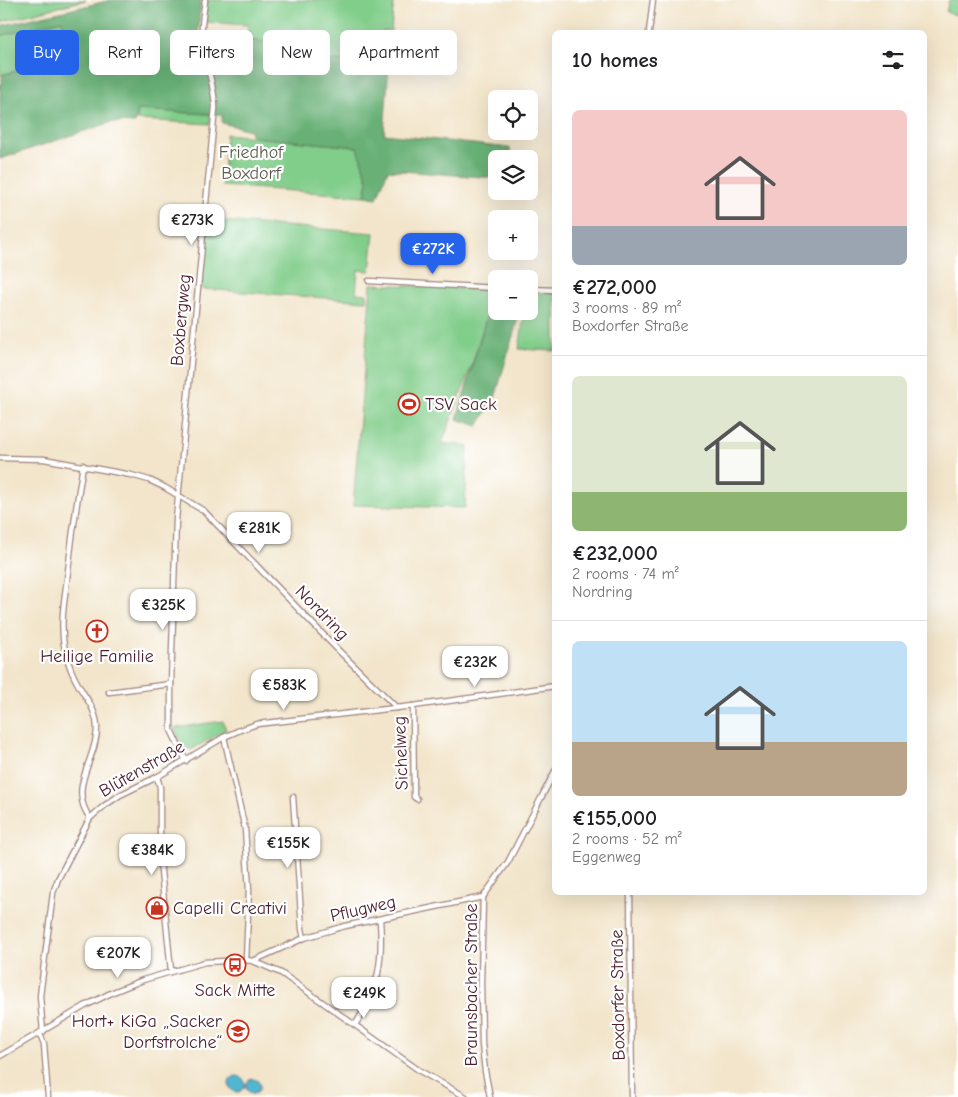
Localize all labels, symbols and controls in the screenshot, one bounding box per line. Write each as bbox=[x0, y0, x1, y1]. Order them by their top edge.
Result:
chip: Buy bbox=[15, 30, 79, 75]
chip: Rent bbox=[89, 30, 160, 75]
chip: Filters bbox=[170, 30, 253, 75]
chip: New bbox=[263, 30, 330, 75]
chip: Apartment bbox=[340, 30, 457, 75]
icon: filters bbox=[879, 46, 907, 74]
text: 10 homes bbox=[572, 48, 658, 72]
map controls bbox=[488, 90, 538, 320]
button: locate bbox=[488, 90, 538, 140]
park label: Friedhof Boxdorf bbox=[219, 142, 284, 184]
icon: home bbox=[695, 143, 785, 233]
button: layers bbox=[488, 150, 538, 200]
pin: €273K bbox=[157, 204, 227, 246]
button: + bbox=[488, 210, 538, 260]
text: €273K bbox=[171, 211, 213, 229]
pin: €272K bbox=[398, 232, 468, 275]
text: €272K bbox=[411, 240, 455, 258]
button: − bbox=[488, 270, 538, 320]
street label: Boxbergweg bbox=[167, 273, 195, 367]
text: €272,000 bbox=[572, 275, 657, 299]
text: 3 rooms · 89 m² bbox=[572, 299, 681, 317]
text: Boxdorfer Straße bbox=[572, 317, 689, 335]
sports icon: TSV Sack bbox=[397, 392, 421, 416]
place label: TSV Sack bbox=[425, 394, 497, 415]
icon: home bbox=[695, 408, 785, 498]
pin: €281K bbox=[224, 512, 294, 554]
text: €281K bbox=[238, 519, 280, 537]
text: €232,000 bbox=[572, 541, 658, 565]
text: 2 rooms · 74 m² bbox=[572, 565, 679, 583]
street label: Nordring bbox=[291, 581, 353, 645]
text: Nordring bbox=[572, 583, 633, 601]
pin: €325K bbox=[128, 588, 198, 631]
text: €325K bbox=[141, 596, 185, 614]
church icon: Heilige Familie bbox=[85, 619, 109, 643]
place label: Heilige Familie bbox=[40, 646, 154, 667]
pin: €232K bbox=[440, 646, 510, 688]
text: €232K bbox=[453, 653, 497, 671]
pin: €583K bbox=[249, 668, 319, 711]
icon: home bbox=[695, 673, 785, 763]
text: €583K bbox=[262, 676, 306, 694]
street label: Sichelweg bbox=[389, 715, 413, 791]
street label: Blütenstraße bbox=[96, 736, 188, 802]
text: €155,000 bbox=[572, 806, 657, 830]
pin: €155K bbox=[253, 826, 323, 869]
text: 2 rooms · 52 m² bbox=[572, 830, 682, 848]
pin: €384K bbox=[117, 834, 187, 876]
text: €155K bbox=[266, 834, 310, 852]
text: €384K bbox=[130, 841, 174, 859]
text: Eggenweg bbox=[572, 848, 641, 866]
street label: Pflugweg bbox=[328, 891, 398, 927]
shop icon: Capelli Creativi bbox=[145, 896, 169, 920]
place label: Capelli Creativi bbox=[173, 898, 287, 919]
street label: Braunsbacher Straße bbox=[461, 904, 482, 1066]
street label: Boxdorfer Straße bbox=[606, 929, 630, 1061]
pin: €207K bbox=[83, 936, 153, 979]
text: €207K bbox=[96, 944, 140, 962]
bus stop icon: Sack Mitte bbox=[223, 953, 247, 977]
pin: €249K bbox=[329, 976, 399, 1019]
place label: Sack Mitte bbox=[195, 980, 275, 1001]
text: €249K bbox=[342, 984, 386, 1002]
place label: Hort+ KiGa „Sacker Dorfstrolche“ bbox=[72, 1011, 223, 1053]
school or university icon: Hort+ KiGa „Sacker Dorfstrolche“ bbox=[226, 1019, 250, 1043]

